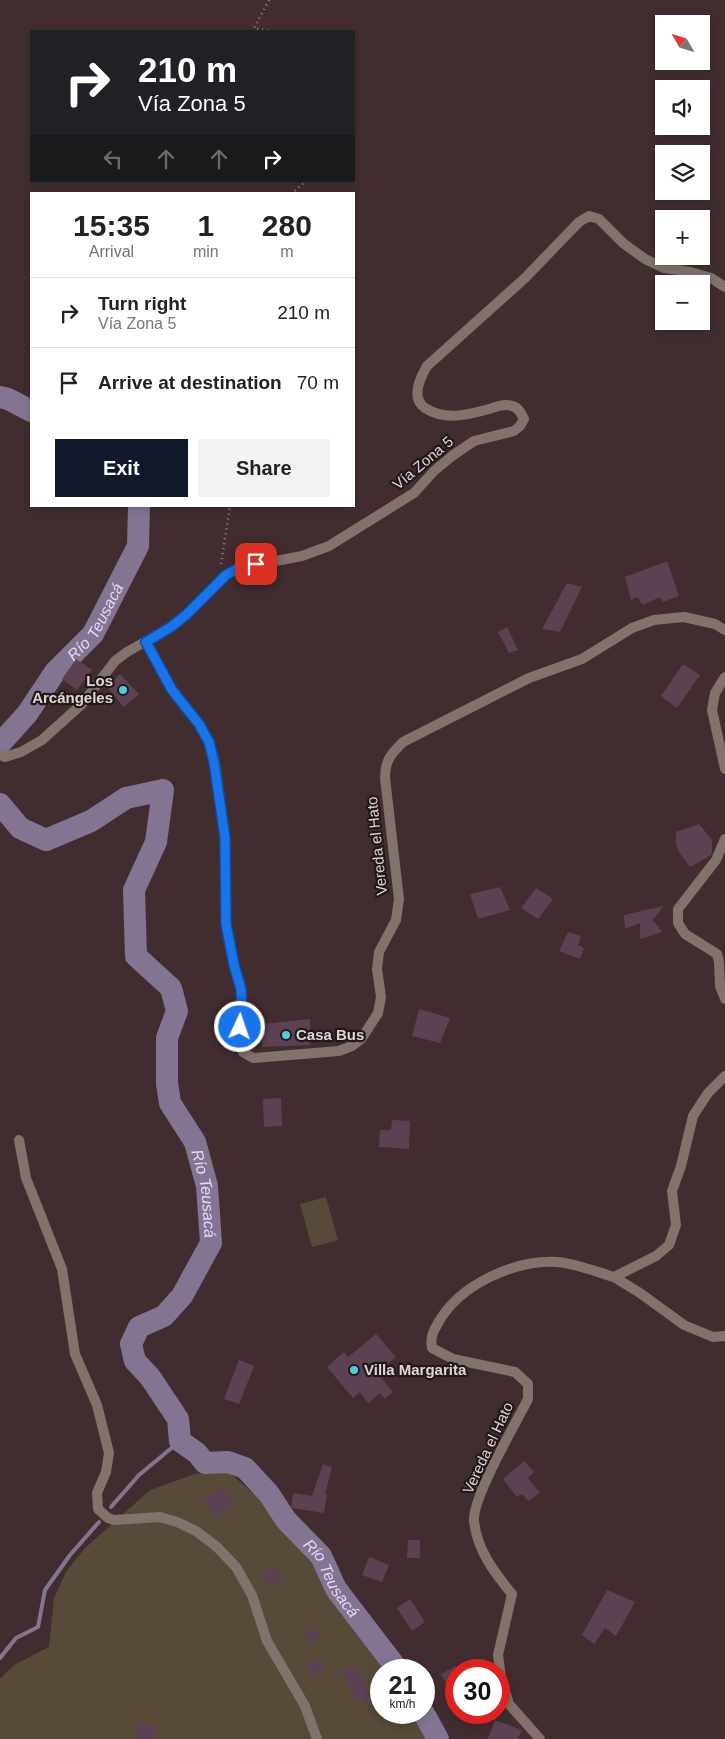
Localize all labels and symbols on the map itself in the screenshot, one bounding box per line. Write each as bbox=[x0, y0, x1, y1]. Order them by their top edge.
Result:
north arrow bbox=[655, 15, 710, 70]
street label: Vía Zona 5 bbox=[389, 433, 456, 493]
pin bbox=[235, 543, 277, 585]
water label: Río Teusacá bbox=[64, 580, 127, 664]
place label: Los Arcángeles bbox=[32, 672, 113, 706]
marker: Los Arcángeles bbox=[117, 684, 129, 696]
street label: Vereda el Hato bbox=[363, 796, 390, 896]
position arrow bbox=[213, 1000, 265, 1052]
place label: Casa Bus bbox=[296, 1026, 364, 1043]
marker: Casa Bus bbox=[280, 1029, 292, 1041]
water label: Río Teusacá bbox=[188, 1148, 219, 1238]
place label: Villa Margarita bbox=[364, 1361, 467, 1378]
marker: Villa Margarita bbox=[348, 1364, 360, 1376]
street label: Vereda el Hato bbox=[459, 1399, 516, 1496]
water label: Río Teusacá bbox=[300, 1536, 362, 1620]
speed limit sign: 30 bbox=[445, 1659, 510, 1724]

